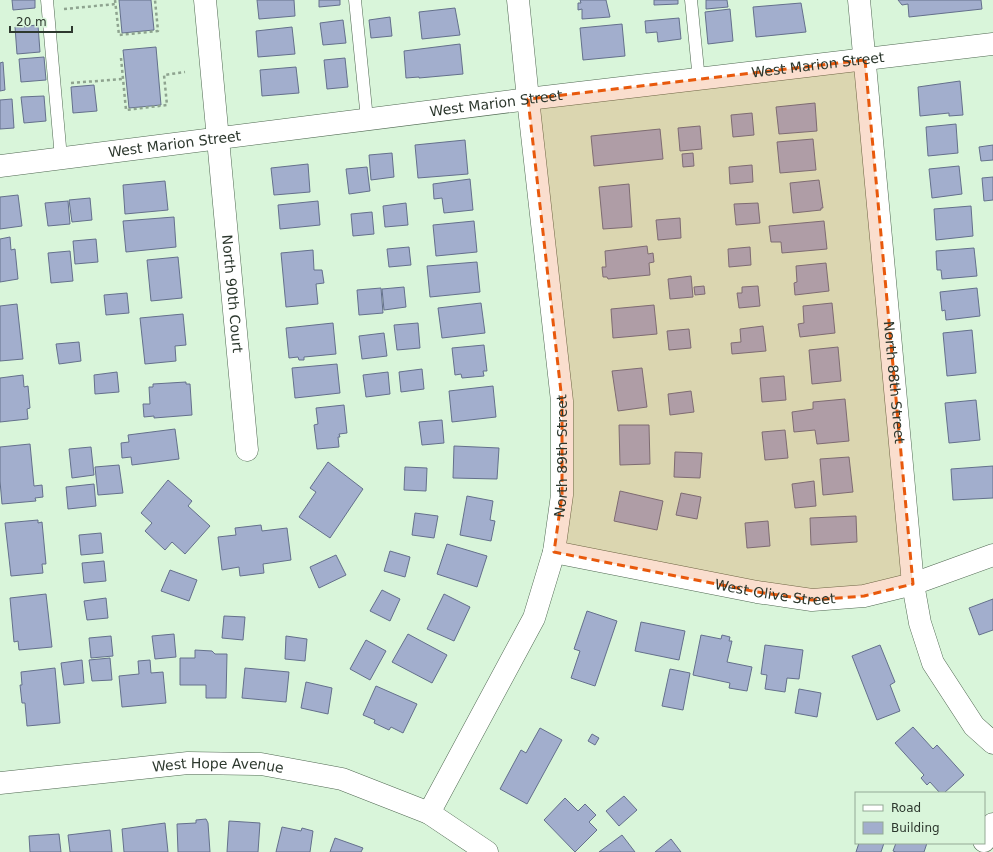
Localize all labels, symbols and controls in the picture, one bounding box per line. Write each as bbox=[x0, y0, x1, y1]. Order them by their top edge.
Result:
scale bar bbox=[10, 8, 72, 34]
text: 20 m bbox=[16, 15, 47, 29]
street label: West Marion Street bbox=[750, 49, 886, 81]
street label: West Marion Street bbox=[429, 87, 564, 119]
street label: West Marion Street bbox=[107, 127, 242, 160]
street label: North 90th Court bbox=[219, 234, 246, 354]
street label: North 88th Street bbox=[881, 320, 908, 445]
street label: North 89th Street bbox=[551, 393, 570, 518]
street label: West Olive Street bbox=[714, 576, 836, 608]
street label: West Hope Avenue bbox=[151, 755, 285, 776]
legend bbox=[855, 792, 985, 844]
text: Road bbox=[891, 801, 921, 815]
text: Building bbox=[891, 821, 940, 835]

